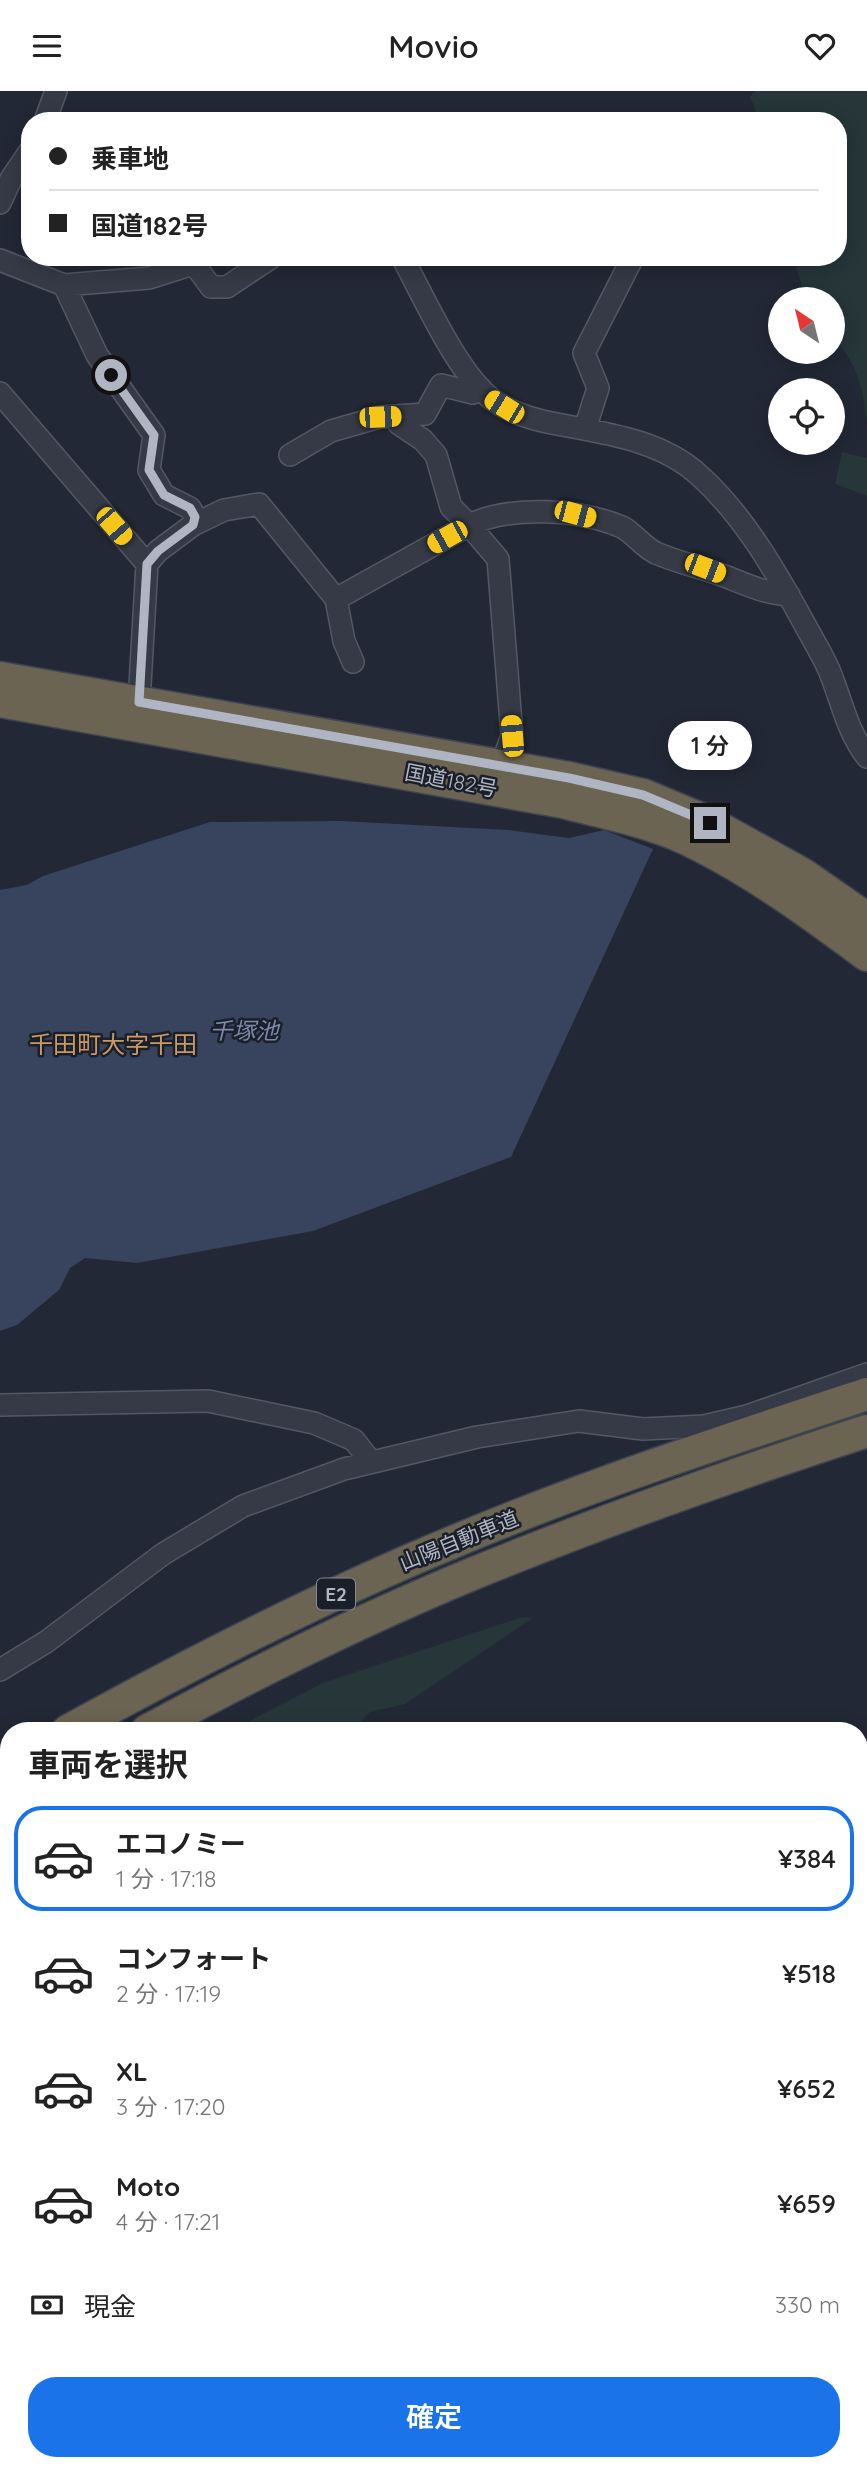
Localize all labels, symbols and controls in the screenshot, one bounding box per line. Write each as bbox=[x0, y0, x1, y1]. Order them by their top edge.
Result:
text: Movio bbox=[388, 26, 479, 66]
icon: menu bbox=[28, 27, 66, 65]
icon: heart bbox=[801, 27, 839, 65]
text: 乗車地 bbox=[91, 142, 169, 175]
text: 国道182号 bbox=[91, 209, 208, 242]
north arrow bbox=[768, 287, 845, 364]
map controls bbox=[768, 287, 845, 455]
route start bbox=[95, 359, 127, 391]
button: locate bbox=[768, 378, 845, 455]
car bbox=[481, 387, 528, 427]
car bbox=[359, 406, 402, 428]
car bbox=[552, 498, 599, 530]
car bbox=[93, 503, 136, 549]
car bbox=[424, 518, 471, 556]
car bbox=[682, 551, 729, 585]
car bbox=[500, 714, 525, 758]
callout: 1 分 bbox=[668, 721, 752, 771]
text: 1 分 bbox=[691, 731, 729, 760]
street label: 国道182号 bbox=[403, 758, 500, 802]
route end bbox=[694, 807, 726, 839]
water label: 千塚池 bbox=[210, 1016, 281, 1045]
district label: 千田町大字千田 bbox=[29, 1029, 197, 1059]
street label: 山陽自動車道 bbox=[395, 1504, 522, 1576]
road number: E2 bbox=[317, 1579, 355, 1609]
text: 車両を選択 bbox=[28, 1744, 188, 1784]
icon: car bbox=[32, 1827, 95, 1890]
text: エコノミー bbox=[116, 1827, 246, 1860]
text: ¥384 bbox=[778, 1842, 836, 1875]
text: 1 分 · 17:18 bbox=[116, 1864, 216, 1893]
icon: car bbox=[32, 1942, 95, 2005]
text: コンフォート bbox=[116, 1942, 271, 1975]
text: ¥518 bbox=[782, 1957, 836, 1990]
text: 2 分 · 17:19 bbox=[116, 1979, 221, 2008]
text: XL bbox=[116, 2055, 148, 2088]
icon: car bbox=[32, 2057, 95, 2120]
text: ¥652 bbox=[777, 2072, 836, 2105]
text: 3 分 · 17:20 bbox=[116, 2092, 225, 2121]
text: Moto bbox=[116, 2170, 180, 2203]
icon: car bbox=[32, 2172, 95, 2235]
text: ¥659 bbox=[777, 2187, 836, 2220]
text: 4 分 · 17:21 bbox=[116, 2207, 220, 2236]
icon: cash bbox=[28, 2286, 66, 2324]
text: 現金 bbox=[84, 2290, 136, 2323]
text: 330 m bbox=[775, 2290, 840, 2319]
button: 確定 bbox=[28, 2377, 840, 2457]

